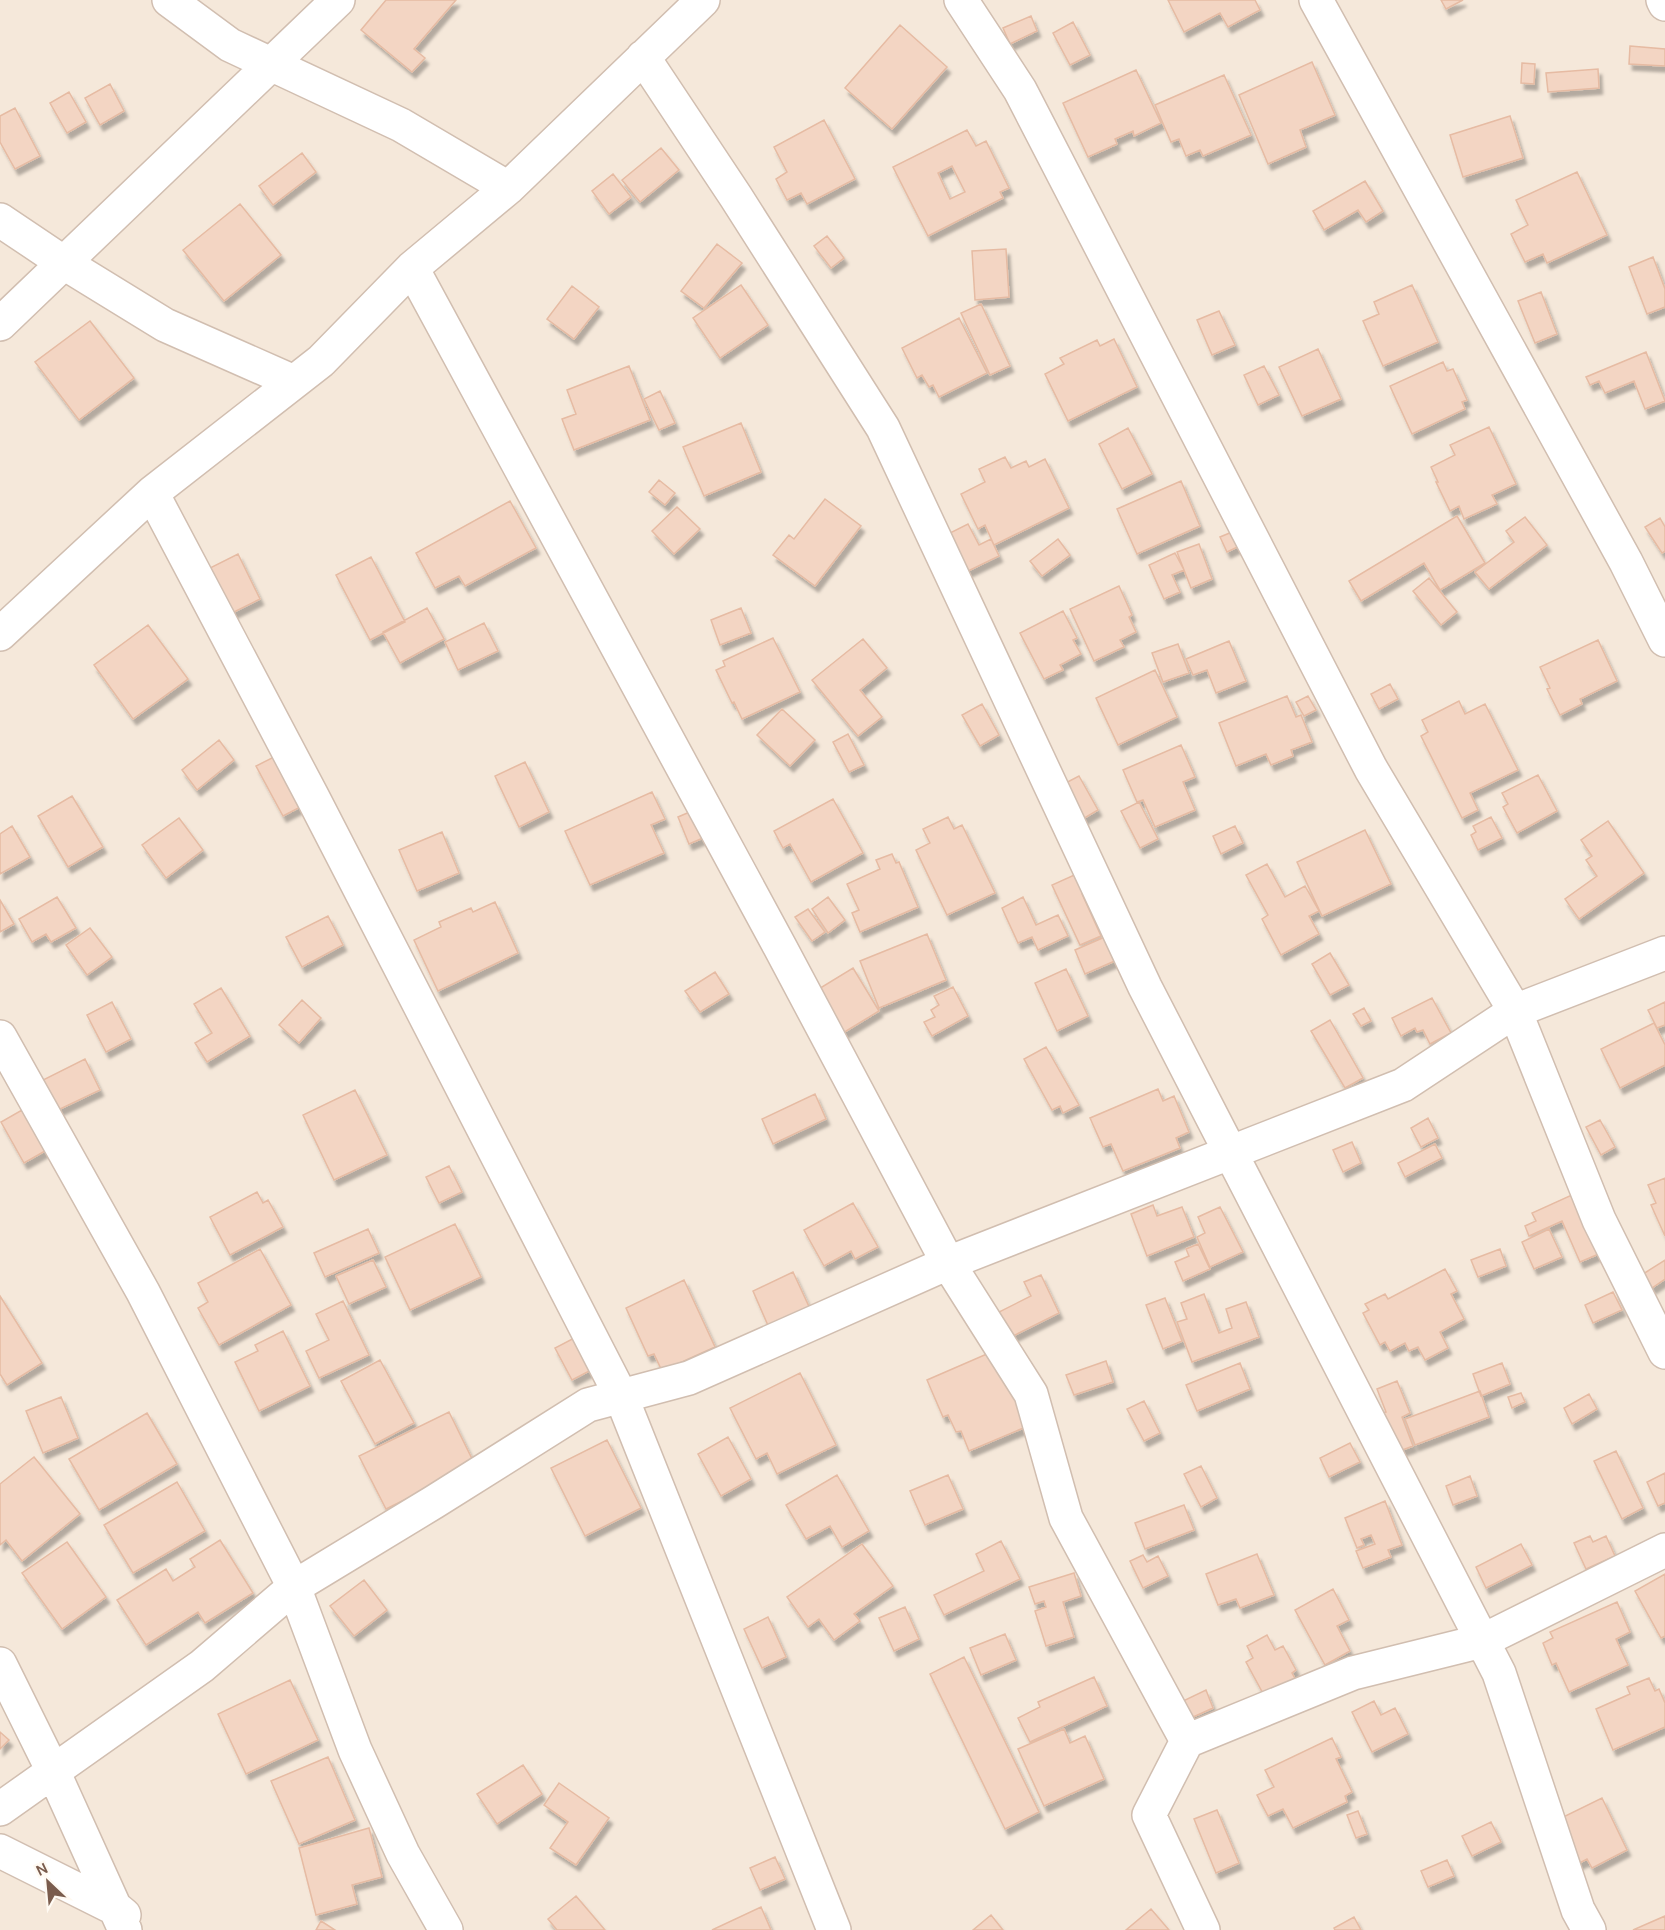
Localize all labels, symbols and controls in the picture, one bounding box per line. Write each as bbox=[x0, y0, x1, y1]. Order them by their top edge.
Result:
north arrow bbox=[18, 1852, 78, 1912]
text: N bbox=[32, 1858, 51, 1880]

